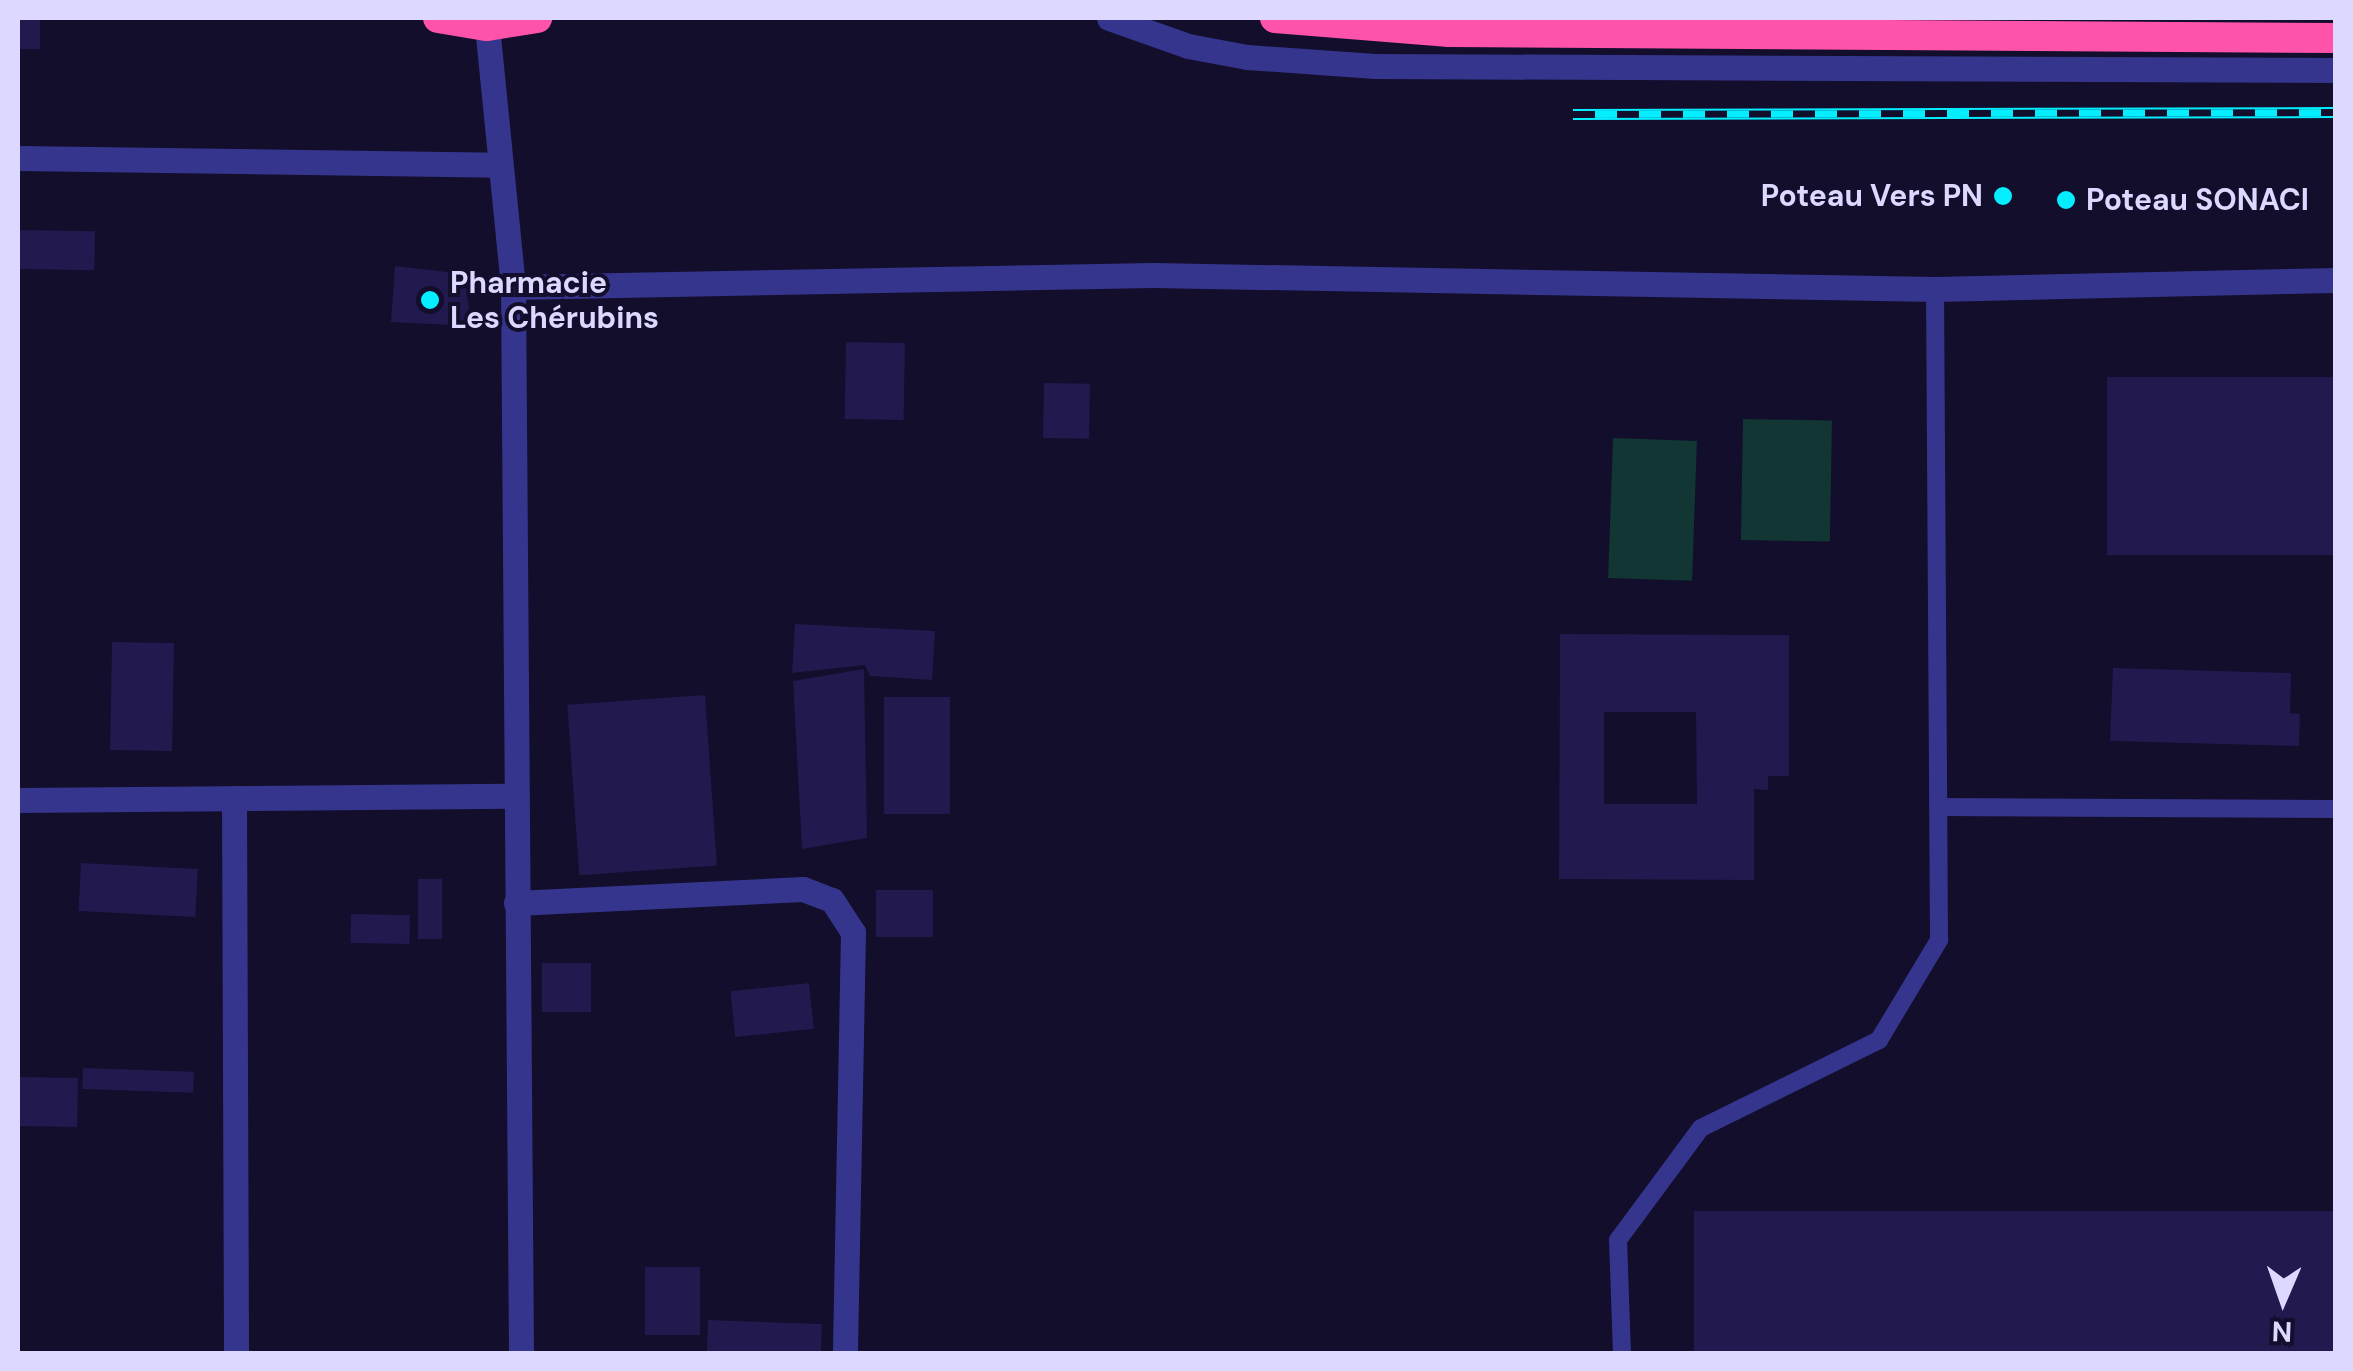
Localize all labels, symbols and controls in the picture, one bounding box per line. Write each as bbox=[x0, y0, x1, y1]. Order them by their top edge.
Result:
place label: Poteau Vers PN bbox=[1761, 178, 1983, 214]
place label: Poteau SONACI bbox=[2086, 182, 2309, 218]
marker: Poteau Vers PN bbox=[1992, 185, 2014, 207]
marker: Poteau SONACI bbox=[2055, 189, 2077, 211]
place label: Pharmacie Les Chérubins bbox=[450, 265, 659, 336]
marker: Pharmacie Les Chérubins bbox=[419, 289, 441, 311]
north arrow bbox=[2233, 1251, 2333, 1351]
text: N bbox=[2271, 1313, 2293, 1350]

